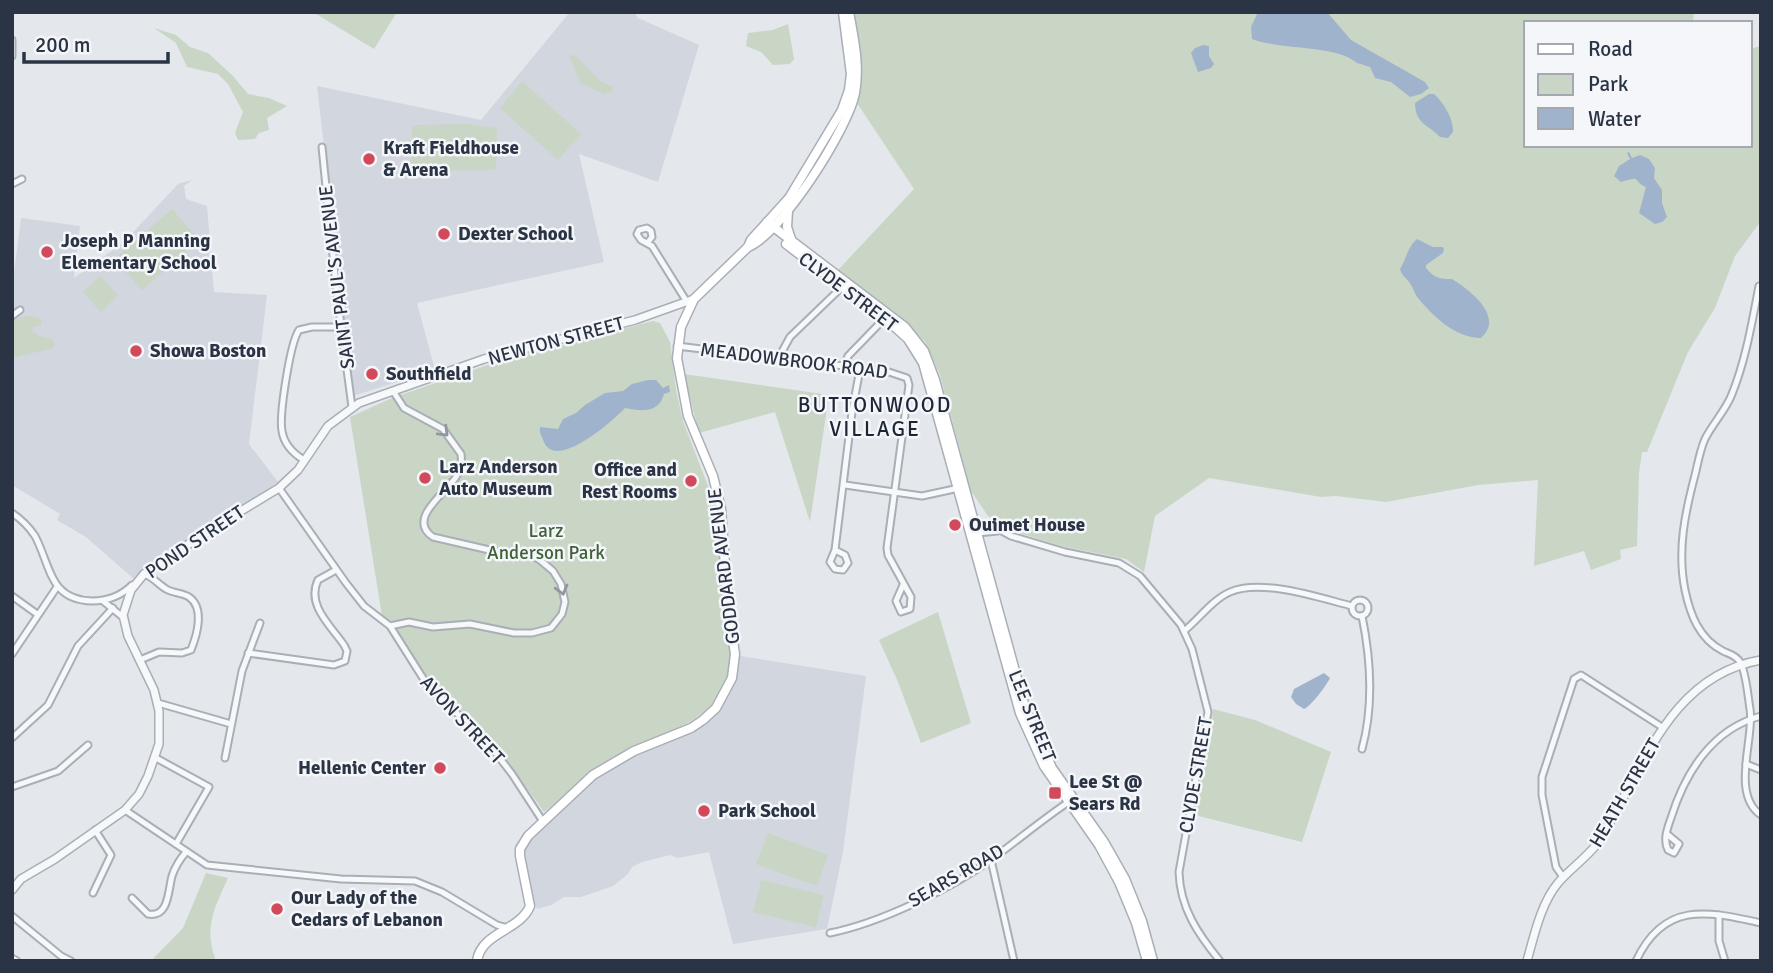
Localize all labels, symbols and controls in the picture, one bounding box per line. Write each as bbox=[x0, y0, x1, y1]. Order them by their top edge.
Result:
scale bar bbox=[24, 21, 168, 65]
legend bbox=[1524, 21, 1752, 147]
text: 200 m bbox=[35, 32, 90, 58]
text: Road bbox=[1588, 36, 1633, 62]
text: Park bbox=[1588, 71, 1629, 97]
text: Water bbox=[1588, 106, 1641, 132]
place label: Kraft Fieldhouse & Arena bbox=[383, 136, 519, 182]
marker: Kraft Fieldhouse & Arena bbox=[361, 151, 377, 167]
street label: SAINT PAUL'S AVENUE bbox=[314, 184, 360, 370]
place label: Dexter School bbox=[458, 222, 574, 246]
marker: Dexter School bbox=[436, 226, 452, 242]
place label: Joseph P Manning Elementary School bbox=[61, 229, 217, 275]
marker: Joseph P Manning Elementary School bbox=[39, 244, 55, 260]
street label: CLYDE STREET bbox=[794, 247, 903, 337]
street label: NEWTON STREET bbox=[485, 311, 627, 371]
street label: MEADOWBROOK ROAD bbox=[699, 338, 889, 384]
place label: Showa Boston bbox=[150, 339, 266, 363]
marker: Showa Boston bbox=[128, 343, 144, 359]
place label: Southfield bbox=[386, 362, 471, 386]
marker: Southfield bbox=[364, 366, 380, 382]
district label: BUTTONWOOD VILLAGE bbox=[798, 392, 952, 442]
one-way arrow bbox=[436, 423, 449, 436]
place label: Larz Anderson Auto Museum bbox=[439, 455, 558, 501]
place label: Office and Rest Rooms bbox=[581, 458, 677, 504]
marker: Larz Anderson Auto Museum bbox=[417, 470, 433, 486]
marker: Office and Rest Rooms bbox=[683, 473, 699, 489]
street label: GODDARD AVENUE bbox=[703, 486, 745, 646]
street label: POND STREET bbox=[141, 500, 250, 584]
place label: Ouimet House bbox=[969, 513, 1085, 537]
marker: Ouimet House bbox=[947, 517, 963, 533]
park label: Larz Anderson Park bbox=[487, 519, 605, 565]
one-way arrow bbox=[554, 584, 568, 596]
street label: LEE STREET bbox=[1003, 666, 1062, 766]
street label: AVON STREET bbox=[415, 671, 510, 770]
street label: CLYDE STREET bbox=[1174, 714, 1218, 835]
street label: HEATH STREET bbox=[1584, 734, 1666, 852]
place label: Hellenic Center bbox=[298, 756, 426, 780]
marker: Hellenic Center bbox=[432, 760, 448, 776]
place label: Lee St @ Sears Rd bbox=[1069, 770, 1143, 816]
marker: Lee St @ Sears Rd bbox=[1047, 785, 1063, 801]
place label: Park School bbox=[718, 799, 816, 823]
marker: Park School bbox=[696, 803, 712, 819]
street label: SEARS ROAD bbox=[904, 839, 1008, 913]
place label: Our Lady of the Cedars of Lebanon bbox=[291, 886, 443, 932]
marker: Our Lady of the Cedars of Lebanon bbox=[269, 901, 285, 917]

